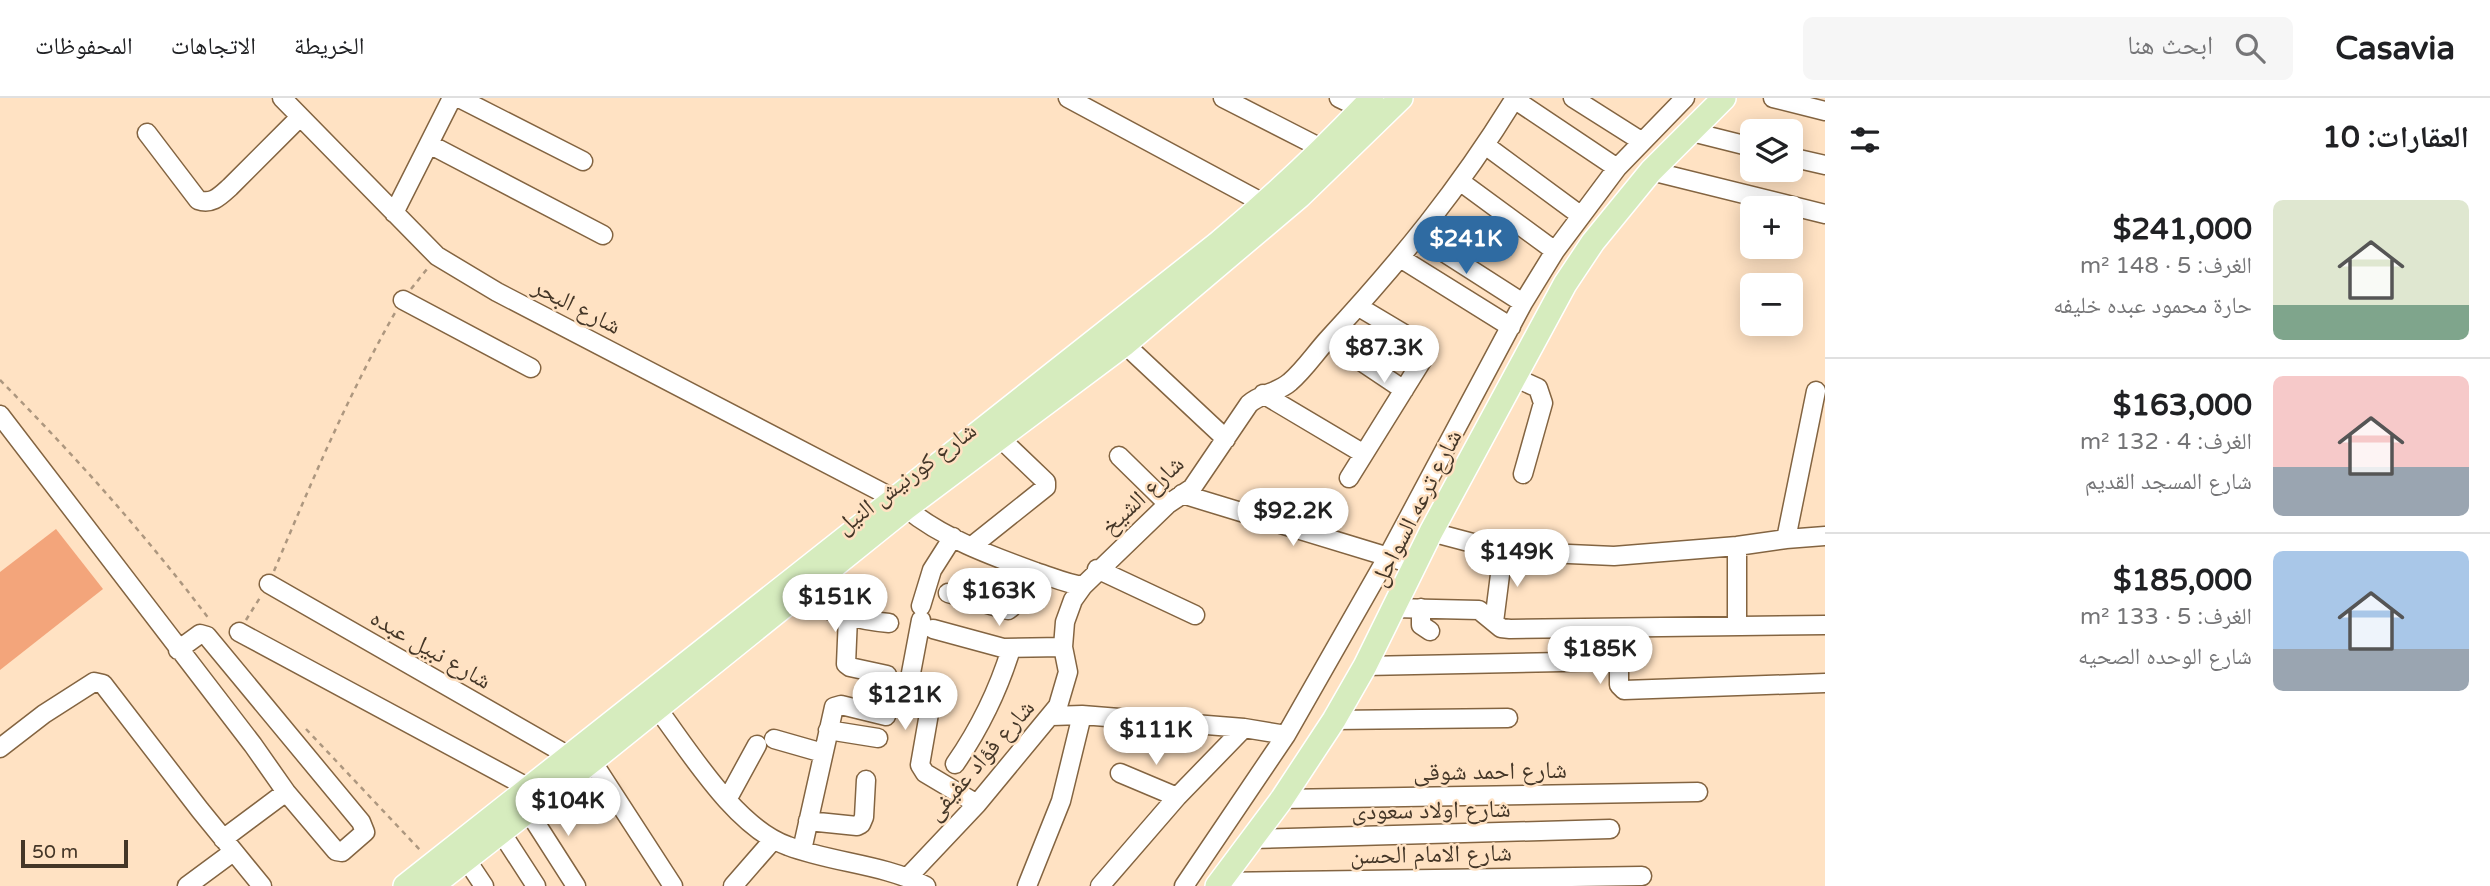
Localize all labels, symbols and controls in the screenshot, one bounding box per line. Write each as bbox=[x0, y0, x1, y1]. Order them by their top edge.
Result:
search box bbox=[1803, 17, 2293, 80]
icon: search bbox=[2231, 29, 2269, 67]
text: Casavia bbox=[2335, 29, 2455, 68]
text: ابحث هنا bbox=[2127, 30, 2213, 61]
text: المحفوظات bbox=[35, 32, 133, 61]
text: الاتجاهات bbox=[171, 32, 256, 61]
text: الخريطة bbox=[294, 32, 365, 61]
map controls bbox=[1740, 119, 1803, 336]
button: layers bbox=[1740, 119, 1803, 182]
text: العقارات: 10 bbox=[2322, 119, 2469, 156]
icon: filters bbox=[1846, 121, 1884, 159]
button: + bbox=[1740, 196, 1803, 259]
text: $241,000 bbox=[2113, 211, 2252, 248]
pin: $241K bbox=[1417, 216, 1515, 276]
text: $241K bbox=[1430, 225, 1502, 253]
icon: home bbox=[2329, 228, 2413, 312]
text: الغرف: 5 · 148 m² bbox=[2080, 252, 2252, 280]
street label: شارع البحر bbox=[527, 271, 626, 341]
button: − bbox=[1740, 273, 1803, 336]
text: حارة محمود عبده خليفه bbox=[2053, 292, 2252, 320]
pin: $87.3K bbox=[1327, 326, 1441, 385]
text: $87.3K bbox=[1345, 334, 1423, 362]
text: $163,000 bbox=[2113, 387, 2252, 424]
icon: home bbox=[2329, 404, 2413, 488]
street label: شارع كورنيش النيل bbox=[830, 416, 982, 541]
street label: شارع ترعه السواحل bbox=[1364, 425, 1468, 591]
text: الغرف: 4 · 132 m² bbox=[2080, 428, 2252, 456]
street label: شارع الشيخ bbox=[1095, 450, 1190, 541]
text: شارع المسجد القديم bbox=[2085, 468, 2252, 496]
pin: $92.2K bbox=[1236, 489, 1350, 548]
text: $92.2K bbox=[1254, 497, 1332, 525]
pin: $149K bbox=[1468, 530, 1566, 589]
text: $149K bbox=[1481, 538, 1553, 566]
text: $185,000 bbox=[2113, 562, 2252, 599]
pin: $163K bbox=[950, 568, 1048, 628]
pin: $151K bbox=[786, 574, 884, 634]
text: $163K bbox=[963, 577, 1035, 605]
icon: home bbox=[2329, 579, 2413, 663]
text: $151K bbox=[799, 583, 871, 611]
street label: شارع نبيل عبده bbox=[365, 603, 496, 696]
text: الغرف: 5 · 133 m² bbox=[2080, 603, 2252, 631]
pin: $185K bbox=[1551, 626, 1649, 686]
text: $185K bbox=[1564, 635, 1636, 663]
text: شارع الوحده الصحيه bbox=[2078, 643, 2252, 671]
pin: $121K bbox=[856, 672, 954, 732]
text: $121K bbox=[869, 681, 941, 709]
street label: شارع فؤاد عفيفى bbox=[920, 694, 1041, 827]
pin: $111K bbox=[1107, 708, 1205, 767]
text: $111K bbox=[1120, 716, 1192, 744]
street label: شارع احمد شوقى bbox=[1413, 756, 1567, 787]
pin: $104K bbox=[519, 778, 617, 838]
text: $104K bbox=[532, 787, 604, 815]
street label: شارع اولاد سعودى bbox=[1351, 795, 1511, 826]
scale bar bbox=[21, 837, 128, 869]
street label: شارع الامام الحسن bbox=[1350, 839, 1512, 871]
text: 50 m bbox=[32, 841, 78, 863]

